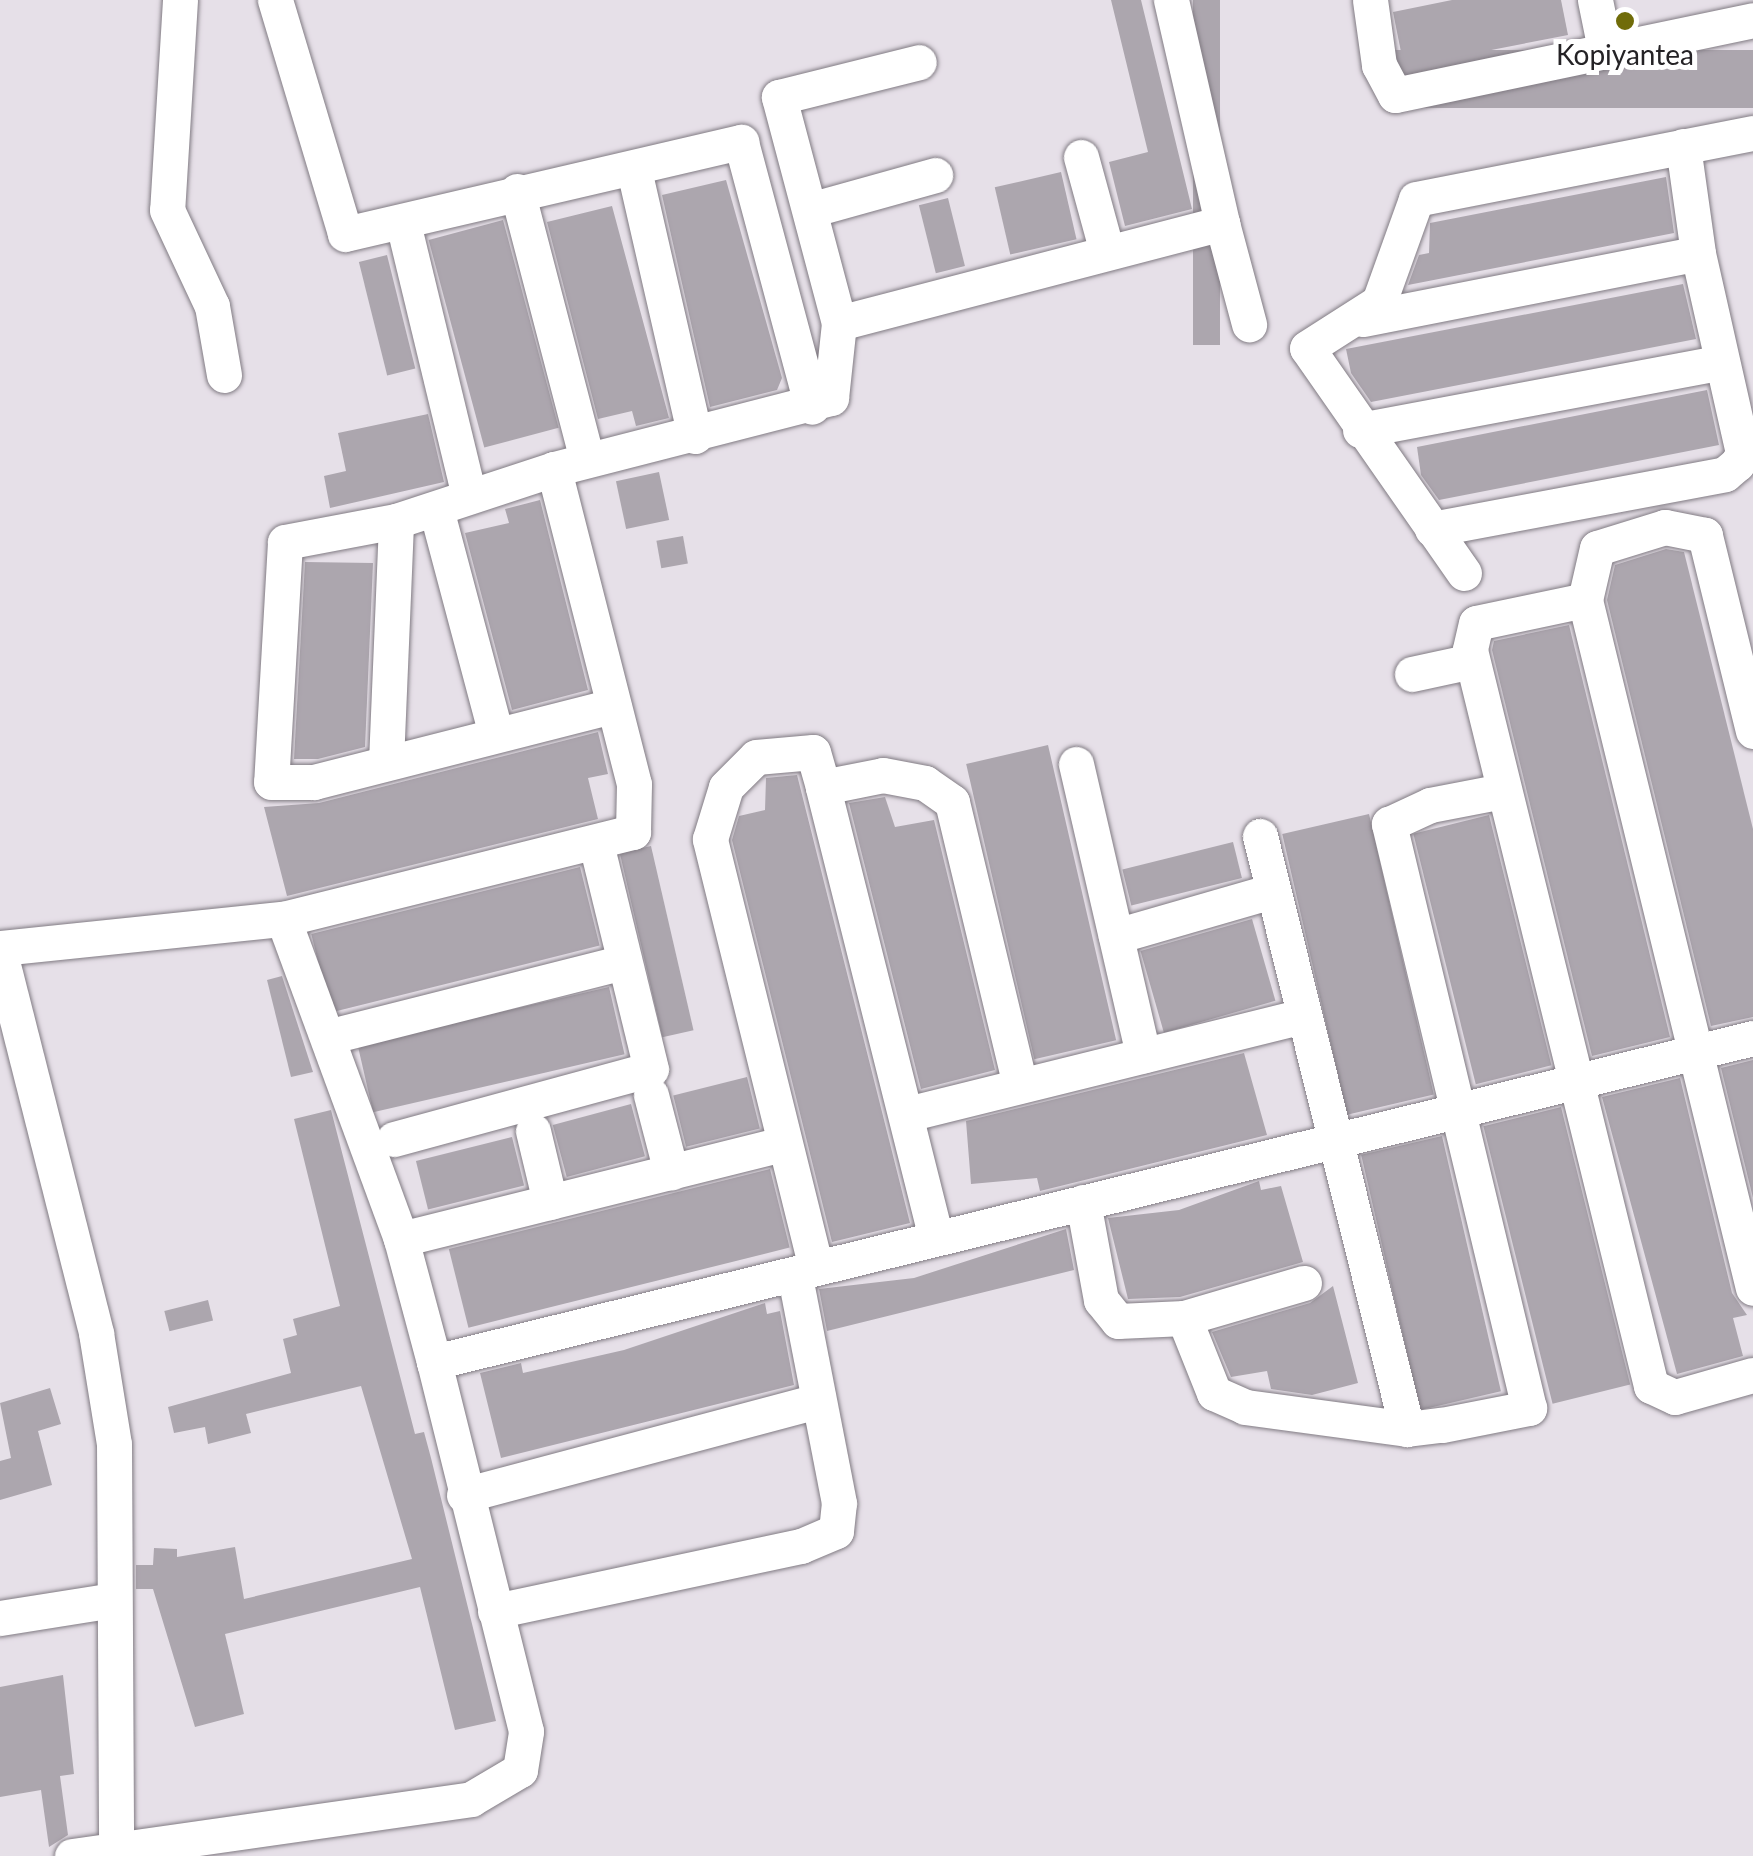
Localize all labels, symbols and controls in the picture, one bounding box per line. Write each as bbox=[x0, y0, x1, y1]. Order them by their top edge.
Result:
marker: Kopiyantea bbox=[1614, 10, 1636, 32]
place label: Kopiyantea bbox=[1556, 37, 1694, 71]

